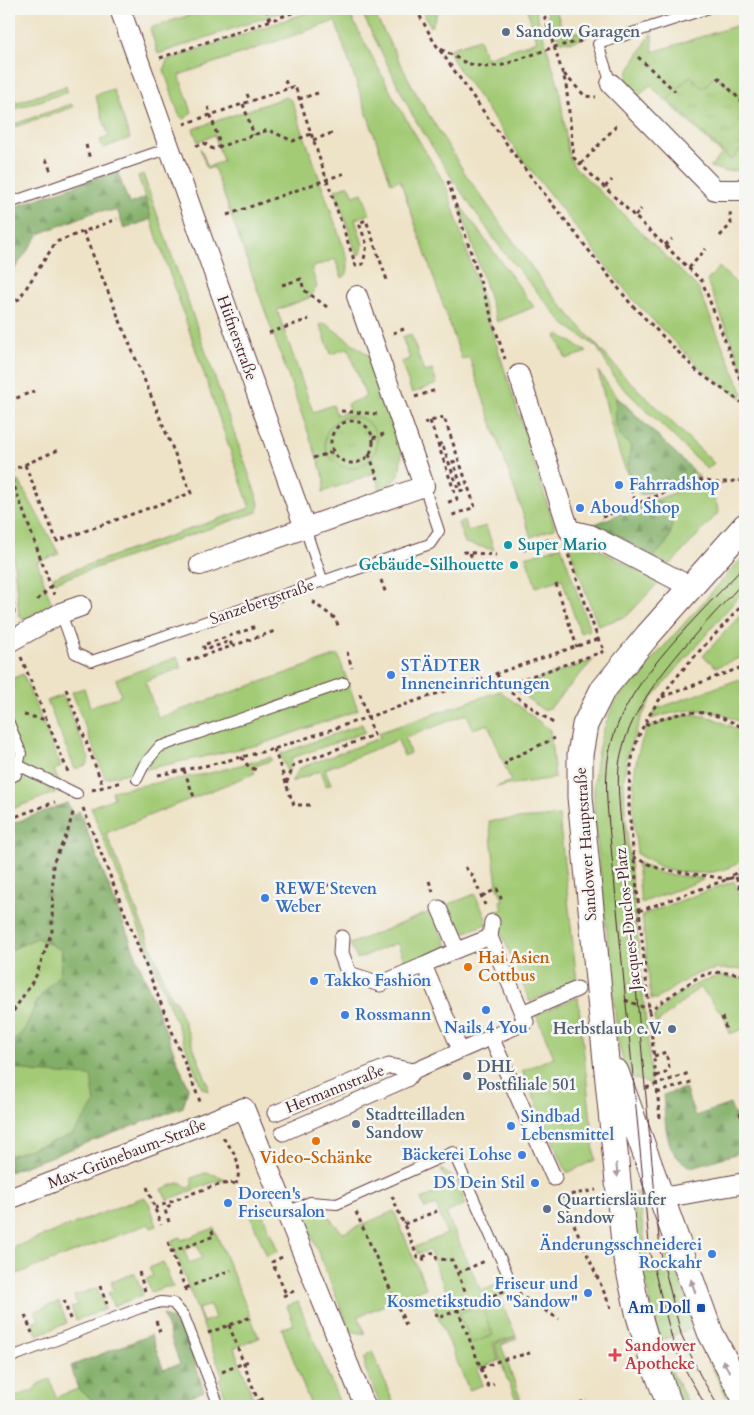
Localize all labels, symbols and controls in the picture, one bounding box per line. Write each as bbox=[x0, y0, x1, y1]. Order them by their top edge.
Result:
place label: Sandow Garagen bbox=[516, 21, 641, 43]
marker: Sandow Garagen bbox=[500, 26, 512, 38]
street label: Hüfnerstraße bbox=[211, 292, 263, 384]
place label: Fahrradshop bbox=[629, 474, 720, 496]
marker: Fahrradshop bbox=[613, 479, 625, 491]
place label: Aboud Shop bbox=[590, 497, 680, 519]
marker: Aboud Shop bbox=[574, 502, 586, 514]
place label: Super Mario bbox=[518, 534, 607, 556]
marker: Super Mario bbox=[502, 539, 514, 551]
place label: Gebäude-Silhouette bbox=[358, 554, 504, 576]
marker: Gebäude-Silhouette bbox=[508, 559, 520, 571]
street label: Sanzebergstraße bbox=[207, 574, 317, 630]
place label: STÄDTER Inneneinrichtungen bbox=[401, 654, 551, 695]
marker: STÄDTER Inneneinrichtungen bbox=[385, 669, 397, 681]
street label: Sandower Hauptstraße bbox=[570, 766, 602, 922]
street label: Jacques-Duclos-Platz bbox=[610, 846, 647, 994]
place label: REWE Steven Weber bbox=[274, 878, 378, 918]
marker: REWE Steven Weber bbox=[259, 892, 271, 904]
place label: Hai Asien Cottbus bbox=[478, 947, 551, 987]
marker: Hai Asien Cottbus bbox=[462, 961, 474, 973]
place label: Takko Fashion bbox=[324, 970, 432, 992]
marker: Takko Fashion bbox=[308, 975, 320, 987]
place label: Rossmann bbox=[355, 1004, 432, 1026]
marker: Nails 4 You bbox=[480, 1004, 492, 1016]
marker: Rossmann bbox=[339, 1009, 351, 1021]
place label: Nails 4 You bbox=[444, 1017, 528, 1039]
place label: Herbstlaub e.V. bbox=[553, 1018, 662, 1040]
marker: Herbstlaub e.V. bbox=[666, 1023, 678, 1035]
place label: DHL Postfiliale 501 bbox=[477, 1056, 577, 1096]
street label: Hermannstraße bbox=[282, 1059, 388, 1119]
marker: DHL Postfiliale 501 bbox=[461, 1070, 473, 1082]
place label: Stadtteilladen Sandow bbox=[366, 1104, 466, 1144]
place label: Sindbad Lebensmittel bbox=[521, 1106, 614, 1146]
street label: Max-Grünebaum-Straße bbox=[45, 1114, 209, 1194]
marker: Stadtteilladen Sandow bbox=[350, 1118, 362, 1130]
marker: Sindbad Lebensmittel bbox=[505, 1120, 517, 1132]
marker: Video-Schänke bbox=[310, 1135, 322, 1147]
place label: Bäckerei Lohse bbox=[402, 1144, 512, 1166]
place label: Video-Schänke bbox=[260, 1147, 373, 1169]
marker: Bäckerei Lohse bbox=[516, 1149, 528, 1161]
one-way arrow bbox=[613, 1162, 621, 1178]
place label: DS Dein Stil bbox=[433, 1172, 525, 1194]
marker: DS Dein Stil bbox=[529, 1177, 541, 1189]
place label: Doreen's Friseursalon bbox=[238, 1183, 326, 1223]
place label: Quartiersläufer Sandow bbox=[557, 1189, 667, 1229]
marker: Doreen's Friseursalon bbox=[222, 1197, 234, 1209]
marker: Quartiersläufer Sandow bbox=[541, 1203, 553, 1215]
place label: Änderungsschneiderei Rockahr bbox=[539, 1233, 703, 1274]
marker: Änderungsschneiderei Rockahr bbox=[706, 1248, 718, 1260]
place label: Friseur und Kosmetikstudio "Sandow" bbox=[387, 1273, 578, 1313]
one-way arrow bbox=[689, 1278, 697, 1293]
marker: Friseur und Kosmetikstudio "Sandow" bbox=[582, 1287, 594, 1299]
place label: Am Doll bbox=[628, 1297, 691, 1319]
marker: Am Doll bbox=[695, 1302, 707, 1314]
place label: Sandower Apotheke bbox=[625, 1335, 696, 1375]
marker: Sandower Apotheke bbox=[609, 1349, 621, 1361]
one-way arrow bbox=[722, 1359, 731, 1373]

